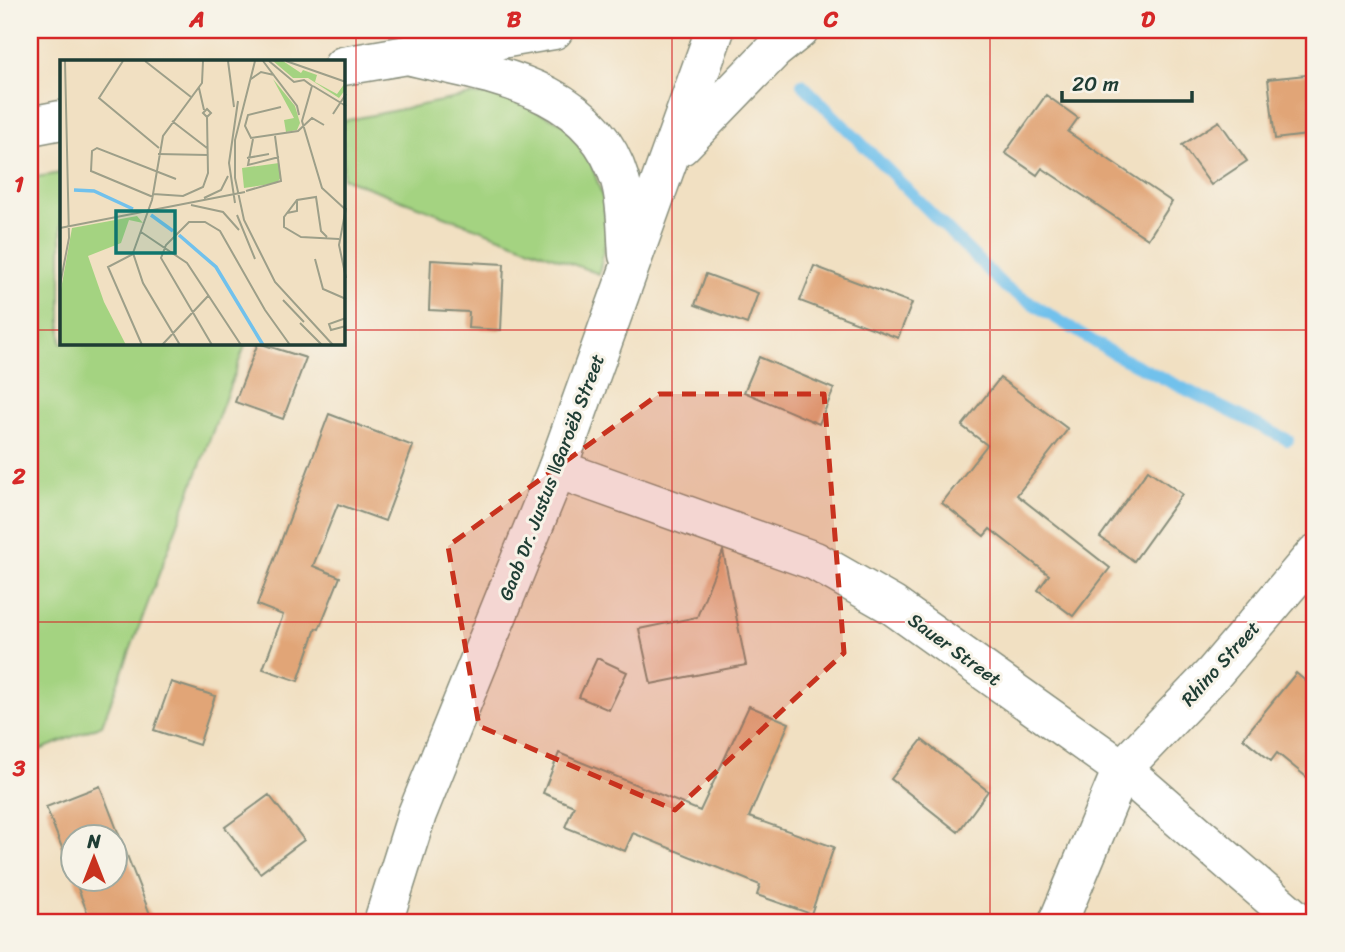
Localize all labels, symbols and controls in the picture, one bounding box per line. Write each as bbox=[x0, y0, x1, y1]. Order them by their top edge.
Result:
text: A bbox=[188, 0, 205, 40]
text: B bbox=[507, 0, 522, 40]
text: C bbox=[823, 0, 839, 40]
text: D bbox=[1141, 0, 1156, 40]
inset map bbox=[60, 60, 345, 345]
scale bar bbox=[1062, 60, 1191, 104]
text: 20 m bbox=[1072, 65, 1119, 103]
text: 1 bbox=[14, 164, 24, 205]
street label: Gaob Dr. Justus ǁGaroëb Street bbox=[489, 349, 614, 605]
text: 2 bbox=[11, 456, 26, 497]
street label: Sauer Street bbox=[901, 604, 1009, 695]
street label: Rhino Street bbox=[1173, 613, 1268, 714]
text: 3 bbox=[12, 748, 26, 789]
north arrow bbox=[60, 822, 130, 892]
text: N bbox=[86, 825, 101, 858]

